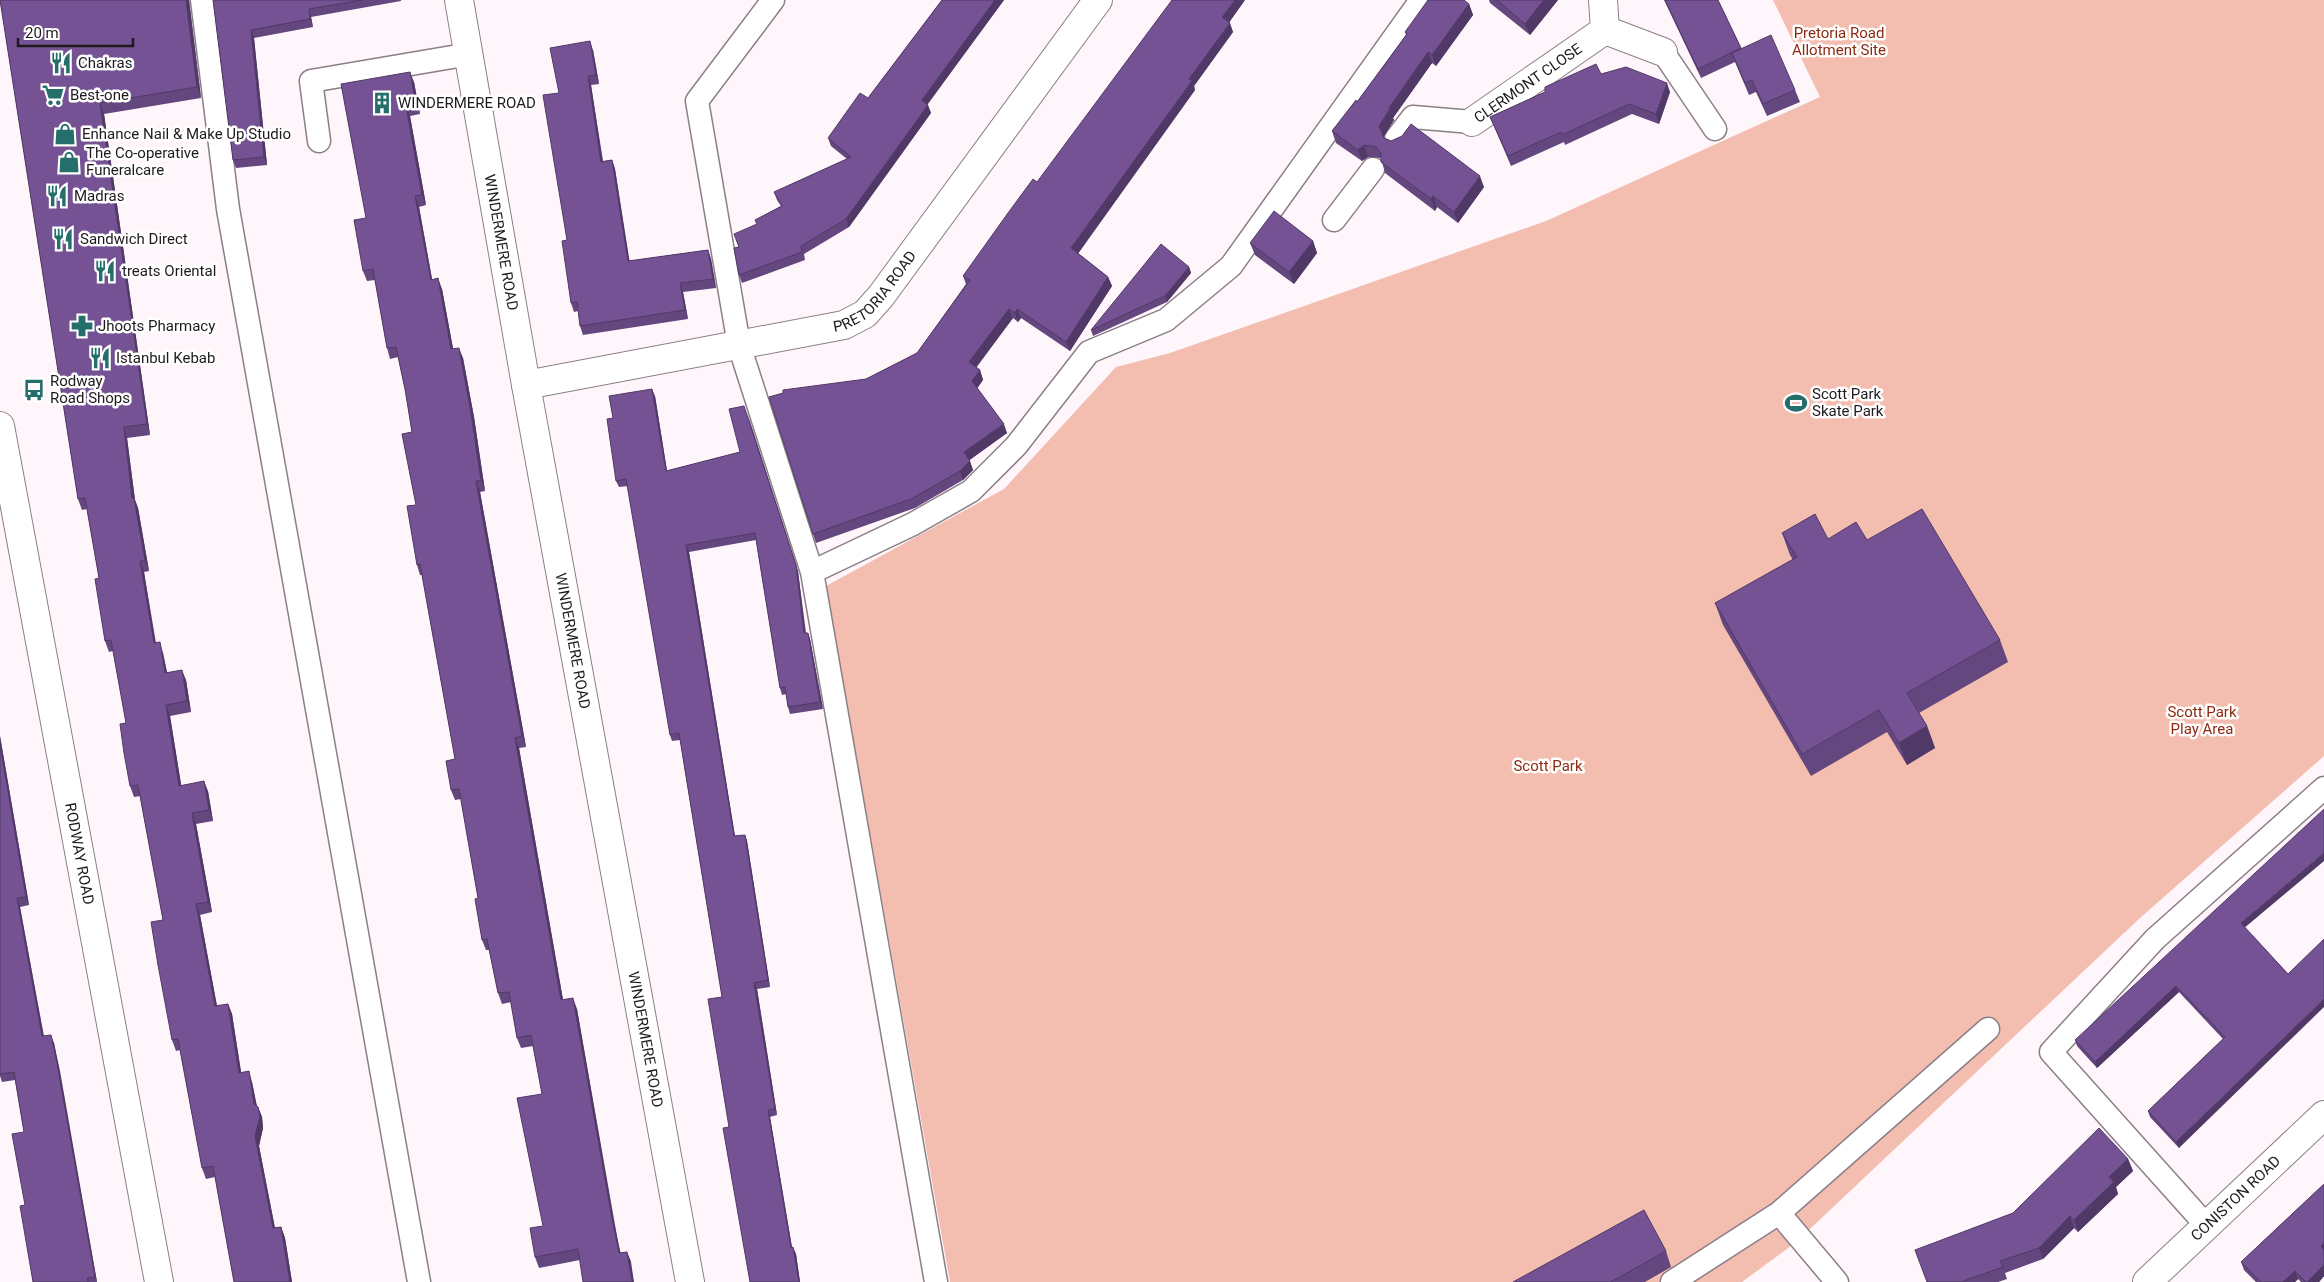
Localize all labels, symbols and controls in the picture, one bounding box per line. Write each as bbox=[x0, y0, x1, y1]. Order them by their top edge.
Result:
scale bar bbox=[18, 15, 132, 47]
text: 20 m bbox=[25, 24, 59, 42]
park label: Pretoria Road Allotment Site bbox=[1792, 24, 1886, 59]
street label: CLERMONT CLOSE bbox=[1471, 39, 1586, 127]
restaurant icon: Chakras bbox=[48, 50, 74, 76]
place label: Chakras bbox=[78, 54, 132, 72]
supermarket icon: Best-one bbox=[40, 82, 66, 108]
place label: Best-one bbox=[70, 86, 129, 104]
building icon: WINDERMERE ROAD bbox=[369, 90, 395, 116]
place label: WINDERMERE ROAD bbox=[398, 94, 536, 112]
shop icon: Enhance Nail & Make Up Studio bbox=[52, 121, 78, 147]
place label: Enhance Nail & Make Up Studio bbox=[82, 125, 291, 143]
place label: The Co-operative Funeralcare bbox=[86, 144, 199, 179]
shop icon: The Co-operative Funeralcare bbox=[56, 149, 82, 175]
street label: WINDERMERE ROAD bbox=[480, 173, 522, 312]
restaurant icon: Madras bbox=[44, 183, 70, 209]
place label: Madras bbox=[74, 187, 124, 205]
restaurant icon: Sandwich Direct bbox=[50, 226, 76, 252]
place label: Sandwich Direct bbox=[80, 230, 188, 248]
street label: PRETORIA ROAD bbox=[832, 247, 920, 336]
restaurant icon: treats Oriental bbox=[92, 258, 118, 284]
place label: treats Oriental bbox=[122, 262, 216, 280]
pharmacy icon: Jhoots Pharmacy bbox=[69, 313, 95, 339]
place label: Jhoots Pharmacy bbox=[98, 317, 215, 335]
restaurant icon: Istanbul Kebab bbox=[87, 345, 113, 371]
place label: Istanbul Kebab bbox=[116, 349, 215, 367]
place label: Rodway Road Shops bbox=[50, 372, 130, 407]
bus stop icon: Rodway Road Shops bbox=[21, 377, 47, 403]
place label: Scott Park Skate Park bbox=[1812, 385, 1884, 420]
sports icon: Scott Park Skate Park bbox=[1783, 390, 1809, 416]
street label: WINDERMERE ROAD bbox=[552, 572, 594, 710]
park label: Scott Park Play Area bbox=[2167, 703, 2237, 738]
park label: Scott Park bbox=[1513, 757, 1583, 775]
street label: RODWAY ROAD bbox=[61, 801, 98, 906]
street label: WINDERMERE ROAD bbox=[624, 970, 667, 1109]
street label: CONISTON ROAD bbox=[2187, 1152, 2284, 1245]

